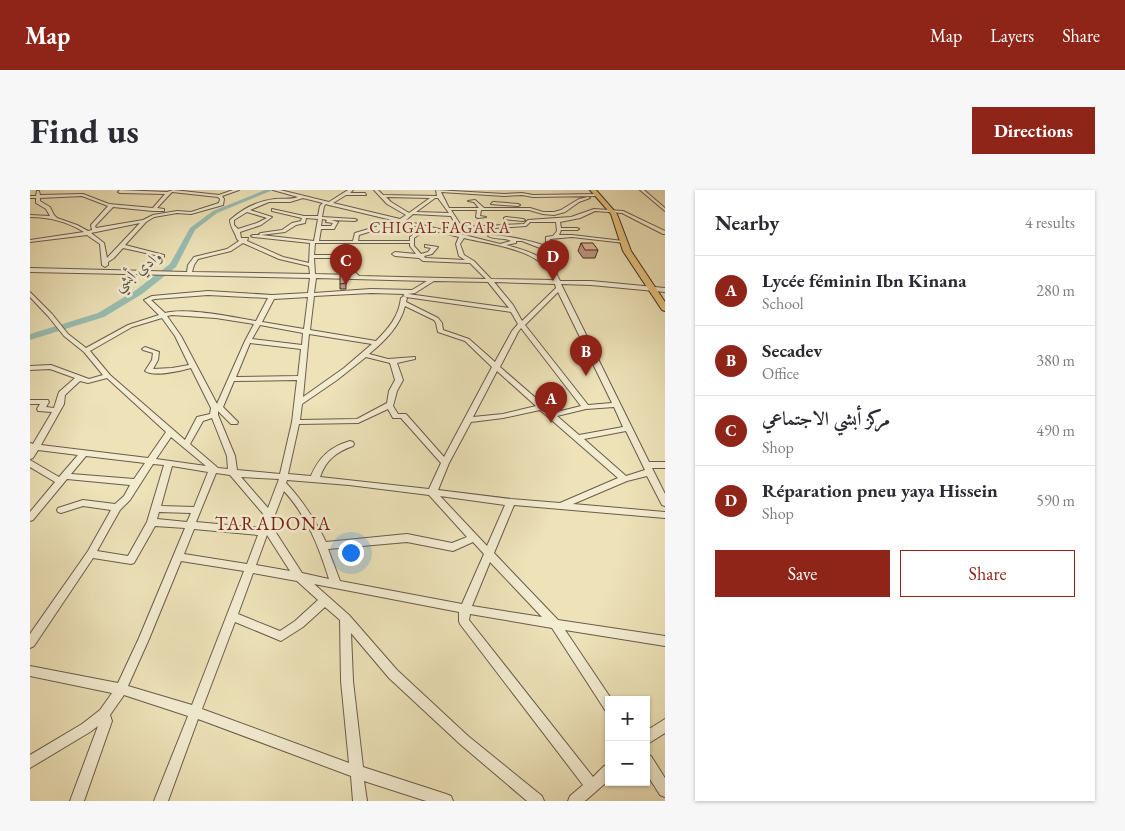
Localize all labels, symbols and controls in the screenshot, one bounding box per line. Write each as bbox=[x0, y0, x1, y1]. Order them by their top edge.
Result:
text: Map bbox=[25, 20, 70, 51]
text: Map bbox=[930, 24, 962, 47]
text: Layers bbox=[990, 24, 1034, 47]
text: Share bbox=[1062, 24, 1100, 47]
button: Directions bbox=[972, 107, 1095, 154]
text: Find us bbox=[30, 108, 139, 153]
text: Nearby bbox=[715, 209, 779, 236]
text: 4 results bbox=[1025, 212, 1075, 233]
district label: CHIGAL FAGARA bbox=[369, 217, 511, 238]
pin: D bbox=[537, 240, 569, 281]
water label: وادي أبشي bbox=[108, 244, 169, 300]
pin: C bbox=[330, 244, 362, 285]
text: Lycée féminin Ibn Kinana bbox=[762, 268, 967, 293]
text: A bbox=[725, 280, 737, 301]
text: 280 m bbox=[1036, 280, 1075, 301]
text: School bbox=[762, 293, 804, 314]
pin: B bbox=[570, 335, 602, 376]
text: Secadev bbox=[762, 338, 822, 363]
text: B bbox=[726, 350, 736, 371]
text: 380 m bbox=[1036, 350, 1075, 371]
text: Office bbox=[762, 363, 799, 384]
pin: A bbox=[535, 382, 567, 423]
text: مركز أبشي الاجتماعي bbox=[762, 406, 890, 431]
text: C bbox=[725, 420, 737, 441]
text: 490 m bbox=[1036, 420, 1075, 441]
text: Shop bbox=[762, 437, 794, 458]
text: Réparation pneu yaya Hissein bbox=[762, 478, 998, 503]
text: D bbox=[725, 490, 737, 511]
text: 590 m bbox=[1036, 490, 1075, 511]
text: Shop bbox=[762, 503, 794, 524]
district label: TARADONA bbox=[215, 511, 331, 536]
your location bbox=[338, 540, 364, 566]
button: Save bbox=[715, 550, 890, 597]
button: Share bbox=[900, 550, 1075, 597]
map controls bbox=[605, 696, 650, 786]
button: + bbox=[605, 696, 650, 741]
button: − bbox=[605, 741, 650, 786]

